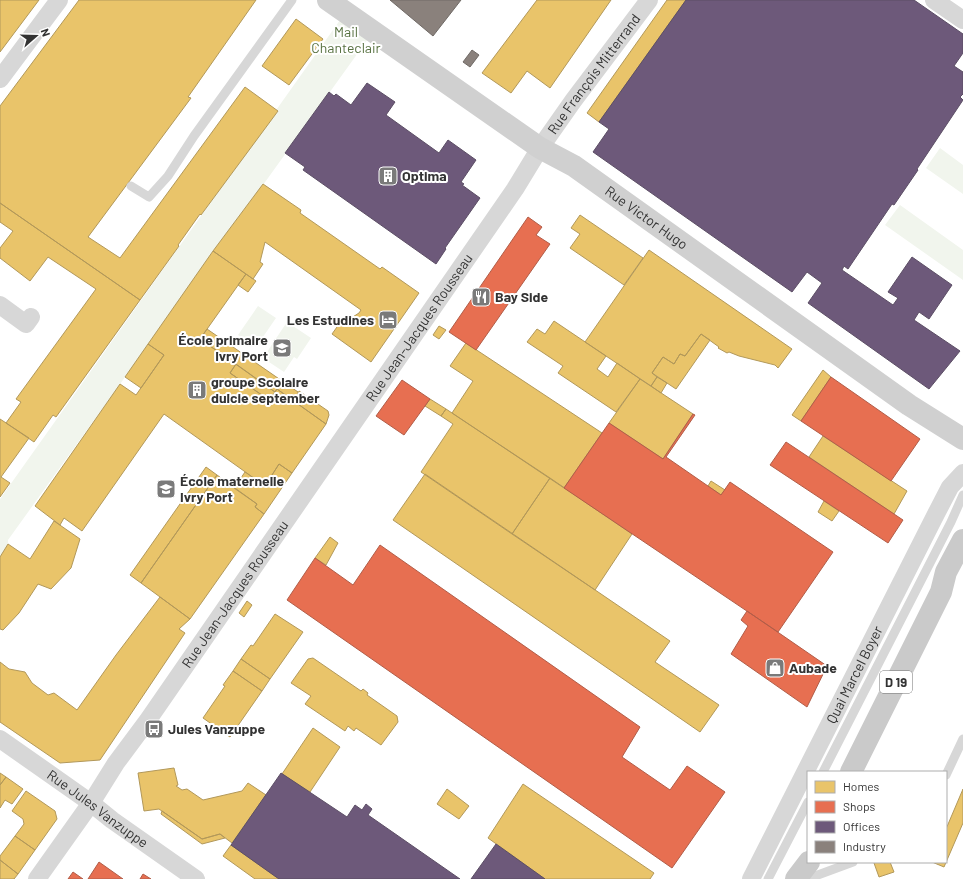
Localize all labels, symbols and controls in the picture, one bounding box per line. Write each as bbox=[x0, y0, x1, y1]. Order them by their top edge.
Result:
street label: Rue François Mitterrand bbox=[543, 10, 644, 137]
north arrow bbox=[16, 16, 56, 56]
park label: Mail Chanteclair bbox=[311, 23, 381, 56]
text: N bbox=[39, 27, 53, 38]
building icon: Optima bbox=[377, 165, 399, 187]
place label: Optima bbox=[402, 167, 447, 184]
street label: Rue Victor Hugo bbox=[602, 182, 691, 253]
street label: Rue Jean-Jacques Rousseau bbox=[362, 250, 476, 404]
restaurant icon: Bay Side bbox=[470, 286, 492, 308]
place label: Bay Side bbox=[495, 288, 549, 305]
hotel icon: Les Estudines bbox=[377, 309, 399, 331]
place label: Les Estudines bbox=[287, 311, 374, 328]
place label: École primaire Ivry Port bbox=[178, 331, 268, 364]
school or university icon: École primaire Ivry Port bbox=[271, 337, 293, 359]
place label: groupe Scolaire dulcie september bbox=[211, 373, 320, 406]
building icon: groupe Scolaire dulcie september bbox=[186, 379, 208, 401]
place label: École maternelle Ivry Port bbox=[180, 472, 285, 505]
school or university icon: École maternelle Ivry Port bbox=[155, 478, 177, 500]
street label: Rue Jean-Jacques Rousseau bbox=[178, 517, 292, 671]
street label: Quai Marcel Boyer bbox=[822, 623, 886, 726]
shop icon: Aubade bbox=[764, 657, 786, 679]
place label: Aubade bbox=[789, 659, 837, 676]
road number: D 19 bbox=[880, 671, 912, 693]
bus stop icon: Jules Vanzuppe bbox=[143, 718, 165, 740]
place label: Jules Vanzuppe bbox=[168, 720, 265, 737]
street label: Rue Jules Vanzuppe bbox=[44, 766, 152, 851]
legend bbox=[807, 771, 947, 863]
text: Homes bbox=[843, 779, 880, 793]
text: Shops bbox=[843, 799, 876, 813]
text: Offices bbox=[843, 819, 880, 833]
text: Industry bbox=[843, 839, 886, 853]

